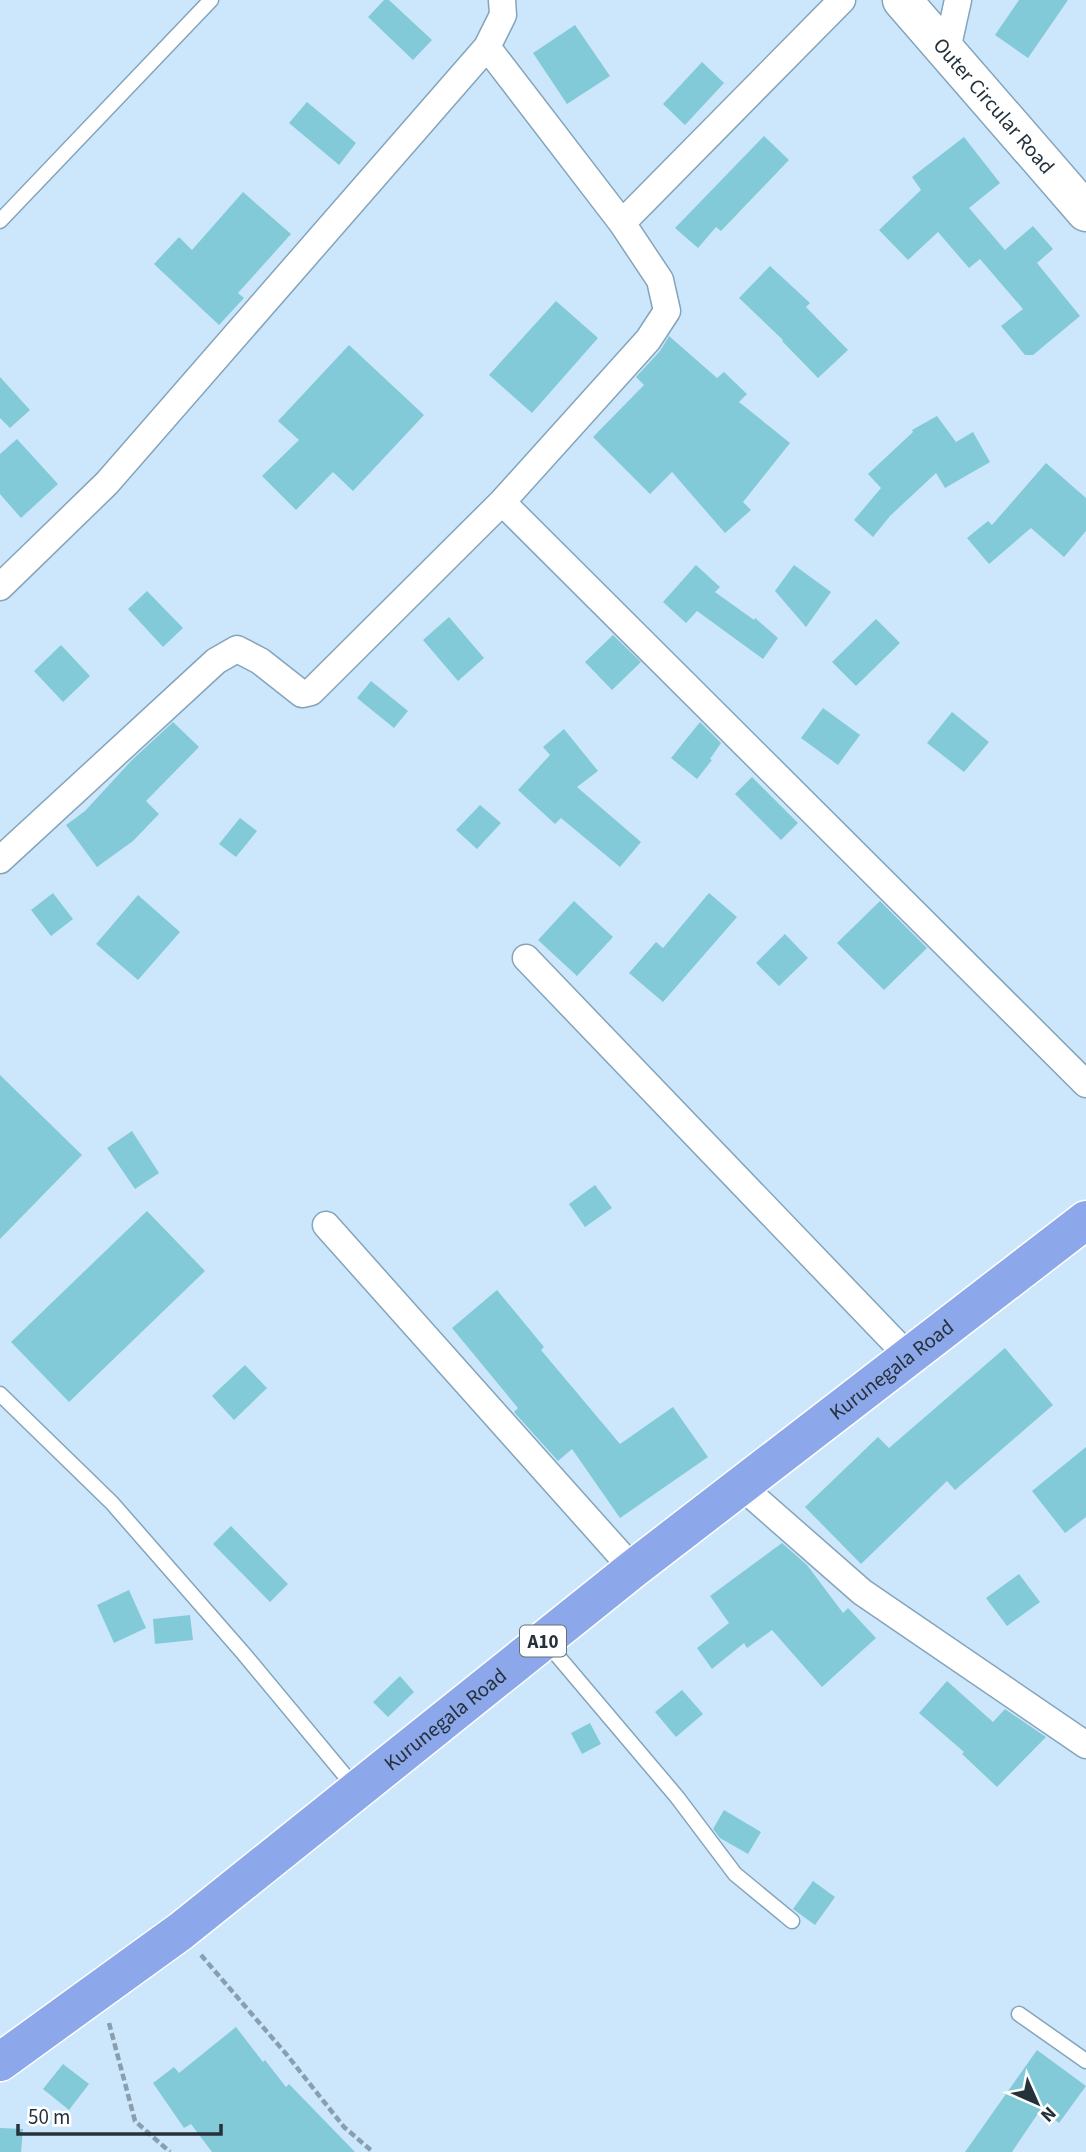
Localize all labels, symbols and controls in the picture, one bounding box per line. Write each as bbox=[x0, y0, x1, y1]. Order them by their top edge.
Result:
street label: Outer Circular Road bbox=[926, 31, 1061, 180]
street label: Kurunegala Road bbox=[823, 1312, 960, 1427]
road number: A10 bbox=[520, 1625, 566, 1656]
street label: Kurunegala Road bbox=[377, 1661, 513, 1778]
north arrow bbox=[1002, 2068, 1072, 2138]
scale bar bbox=[18, 2092, 220, 2136]
text: N bbox=[1034, 2100, 1062, 2128]
text: 50 m bbox=[28, 2102, 70, 2132]

